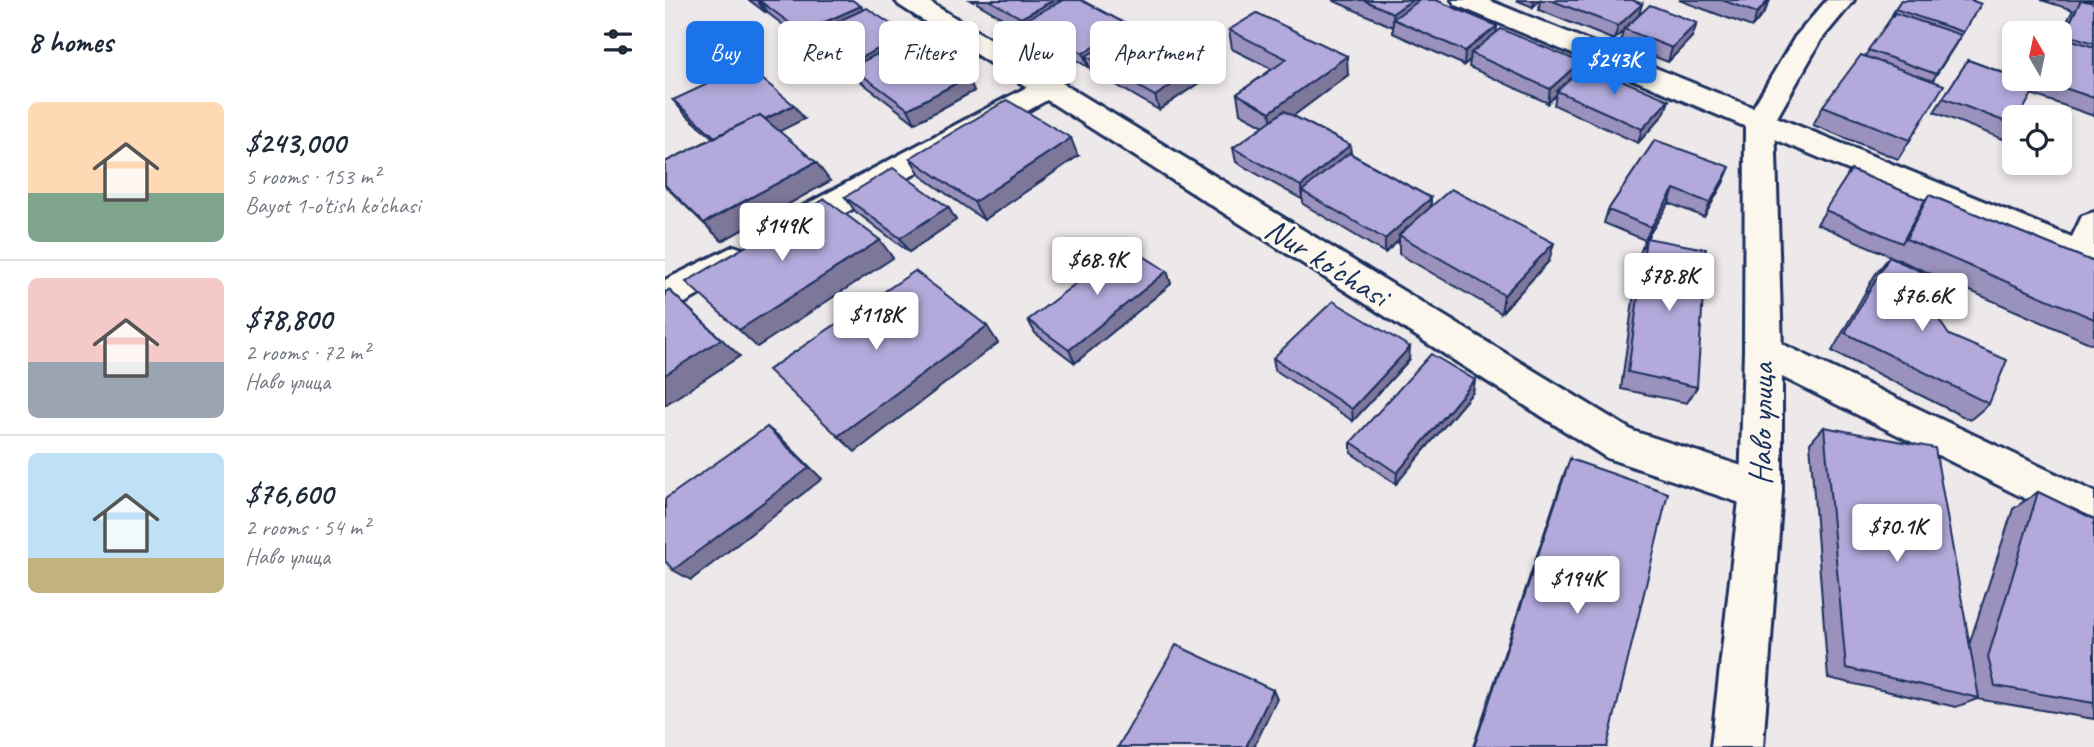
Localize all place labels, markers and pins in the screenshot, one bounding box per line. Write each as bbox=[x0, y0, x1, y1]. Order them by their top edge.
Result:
pin: $243K bbox=[1565, 38, 1663, 97]
pin: $149K bbox=[733, 204, 831, 263]
pin: $68.9K bbox=[1040, 238, 1154, 297]
pin: $78.8K bbox=[1612, 254, 1726, 313]
pin: $76.6K bbox=[1865, 274, 1979, 333]
pin: $118K bbox=[827, 292, 925, 352]
pin: $70.1K bbox=[1840, 504, 1954, 564]
pin: $194K bbox=[1528, 556, 1626, 616]

